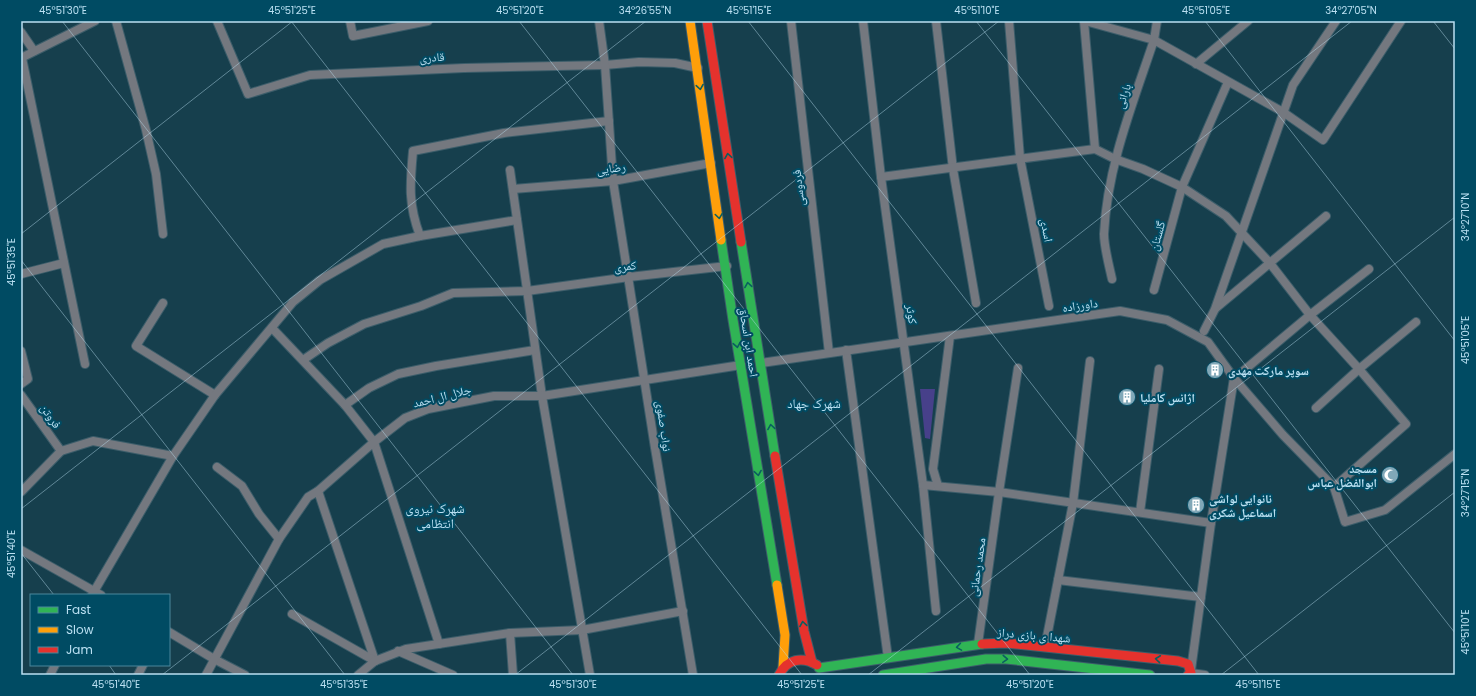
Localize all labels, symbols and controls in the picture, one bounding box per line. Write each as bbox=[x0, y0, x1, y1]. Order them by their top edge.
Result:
text: 45°51'30"E bbox=[39, 3, 87, 18]
text: 45°51'25"E bbox=[268, 3, 316, 18]
text: 45°51'20"E bbox=[496, 3, 544, 18]
text: 34°26'55"N bbox=[619, 3, 671, 18]
text: 45°51'15"E bbox=[726, 3, 772, 18]
text: 45°51'10"E bbox=[954, 3, 1000, 18]
text: 45°51'05"E bbox=[1182, 3, 1230, 18]
text: 34°27'05"N bbox=[1325, 3, 1377, 18]
street label: قادری bbox=[419, 48, 445, 66]
street label: بارانی bbox=[1111, 81, 1135, 111]
one-way arrow bbox=[695, 84, 704, 90]
one-way arrow bbox=[724, 153, 733, 159]
street label: رضایی bbox=[595, 158, 627, 178]
street label: فردوسی bbox=[788, 169, 808, 207]
text: 34°27'10"N bbox=[1458, 193, 1473, 241]
one-way arrow bbox=[714, 213, 723, 219]
street label: اسدی bbox=[1036, 217, 1058, 243]
street label: گلستان bbox=[1145, 219, 1169, 253]
text: 45°51'35"E bbox=[4, 238, 19, 286]
street label: کمری bbox=[613, 256, 637, 276]
one-way arrow bbox=[744, 282, 753, 288]
street label: داورزاده bbox=[1061, 294, 1099, 316]
street label: کوثر bbox=[902, 302, 922, 325]
street label: احمد ابن اسحاق bbox=[735, 306, 763, 378]
text: 45°51'05"E bbox=[1458, 316, 1473, 364]
one-way arrow bbox=[733, 341, 741, 348]
building icon: سوپر مارکت مهدی bbox=[1205, 360, 1225, 380]
place label: سوپر مارکت مهدی bbox=[1228, 362, 1309, 379]
street label: جلال ال احمد bbox=[411, 380, 473, 411]
building icon: اژانس کاملیا bbox=[1117, 387, 1137, 407]
place label: اژانس کاملیا bbox=[1140, 389, 1195, 406]
district label: شهرک جهاد bbox=[787, 394, 841, 413]
street label: نواب صفوی bbox=[652, 399, 676, 453]
street label: فروتن bbox=[36, 400, 66, 432]
one-way arrow bbox=[767, 424, 776, 430]
place label: مسجد ابوالفضل عباس bbox=[1307, 460, 1377, 491]
mosque icon: مسجد ابوالفضل عباس bbox=[1380, 465, 1400, 485]
text: 34°27'15"N bbox=[1458, 469, 1473, 517]
one-way arrow bbox=[753, 470, 762, 476]
place label: نانوایی لواشی اسماعیل شکری bbox=[1209, 490, 1276, 521]
building icon: نانوایی لواشی اسماعیل شکری bbox=[1186, 495, 1206, 515]
district label: شهرک نیروی انتظامی bbox=[405, 499, 465, 533]
text: 45°51'40"E bbox=[4, 530, 19, 578]
street label: محمد رحمانی bbox=[964, 537, 990, 597]
legend bbox=[30, 594, 170, 666]
text: Fast bbox=[66, 601, 91, 618]
text: 45°51'10"E bbox=[1458, 609, 1473, 655]
text: Slow bbox=[66, 621, 94, 638]
one-way arrow bbox=[799, 621, 808, 627]
street label: شهدا ی بازی دراز bbox=[996, 623, 1071, 647]
text: Jam bbox=[66, 641, 93, 658]
one-way arrow bbox=[956, 642, 963, 651]
one-way arrow bbox=[1002, 655, 1008, 664]
one-way arrow bbox=[1155, 655, 1161, 664]
text: 45°51'40"E bbox=[92, 677, 140, 692]
text: 45°51'35"E bbox=[320, 677, 368, 692]
text: 45°51'30"E bbox=[549, 677, 597, 692]
text: 45°51'25"E bbox=[777, 677, 825, 692]
text: 45°51'20"E bbox=[1006, 677, 1054, 692]
text: 45°51'15"E bbox=[1235, 677, 1281, 692]

